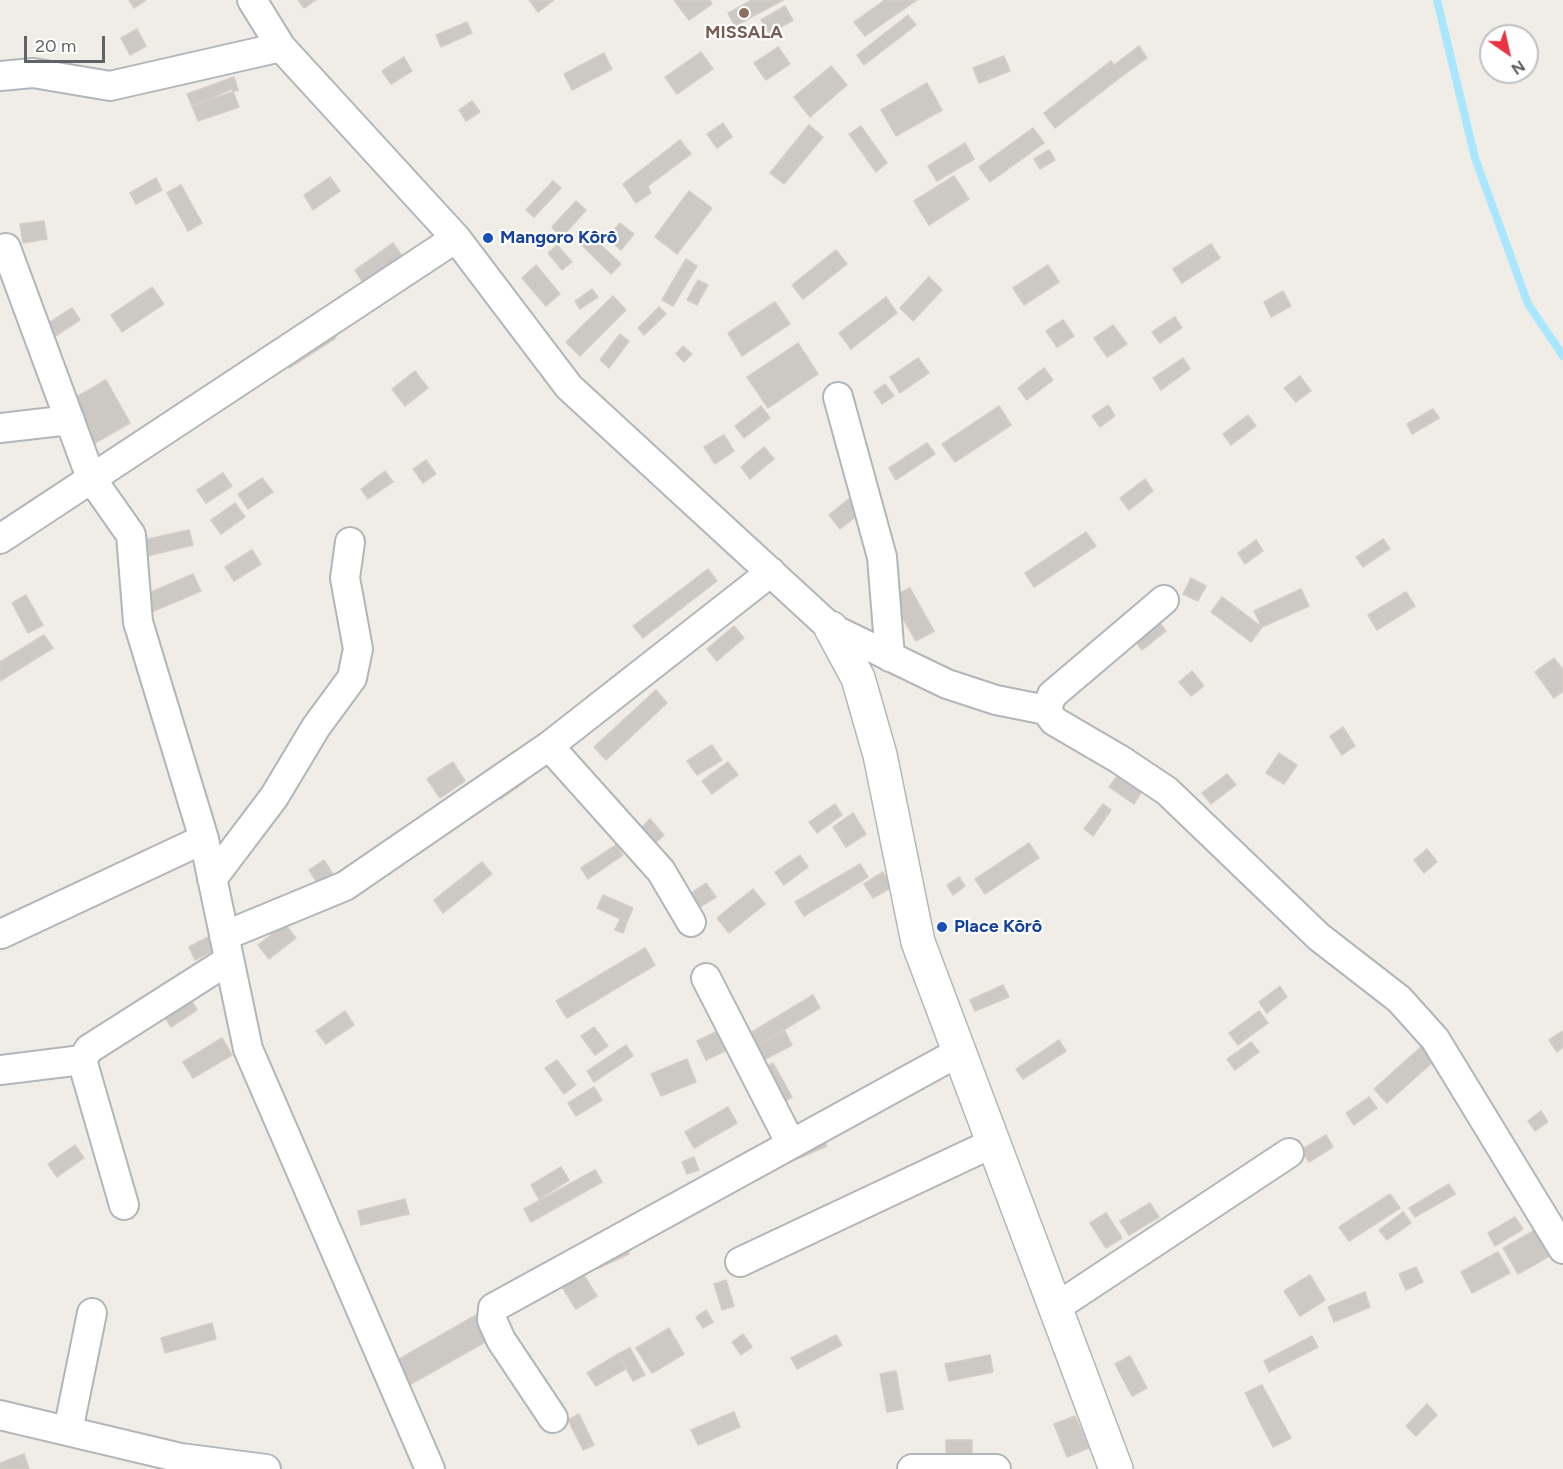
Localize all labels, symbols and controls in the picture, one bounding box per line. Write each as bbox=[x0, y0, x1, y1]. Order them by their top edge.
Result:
marker: MISSALA bbox=[737, 6, 751, 20]
place label: MISSALA bbox=[705, 22, 783, 44]
scale bar bbox=[27, 24, 108, 62]
north arrow bbox=[1479, 24, 1539, 84]
text: 20 m bbox=[35, 35, 76, 57]
text: N bbox=[1508, 56, 1529, 79]
place label: Mangoro Kôrô bbox=[500, 227, 617, 249]
marker: Mangoro Kôrô bbox=[481, 231, 495, 245]
place label: Place Kôrô bbox=[954, 916, 1042, 938]
marker: Place Kôrô bbox=[935, 920, 949, 934]

